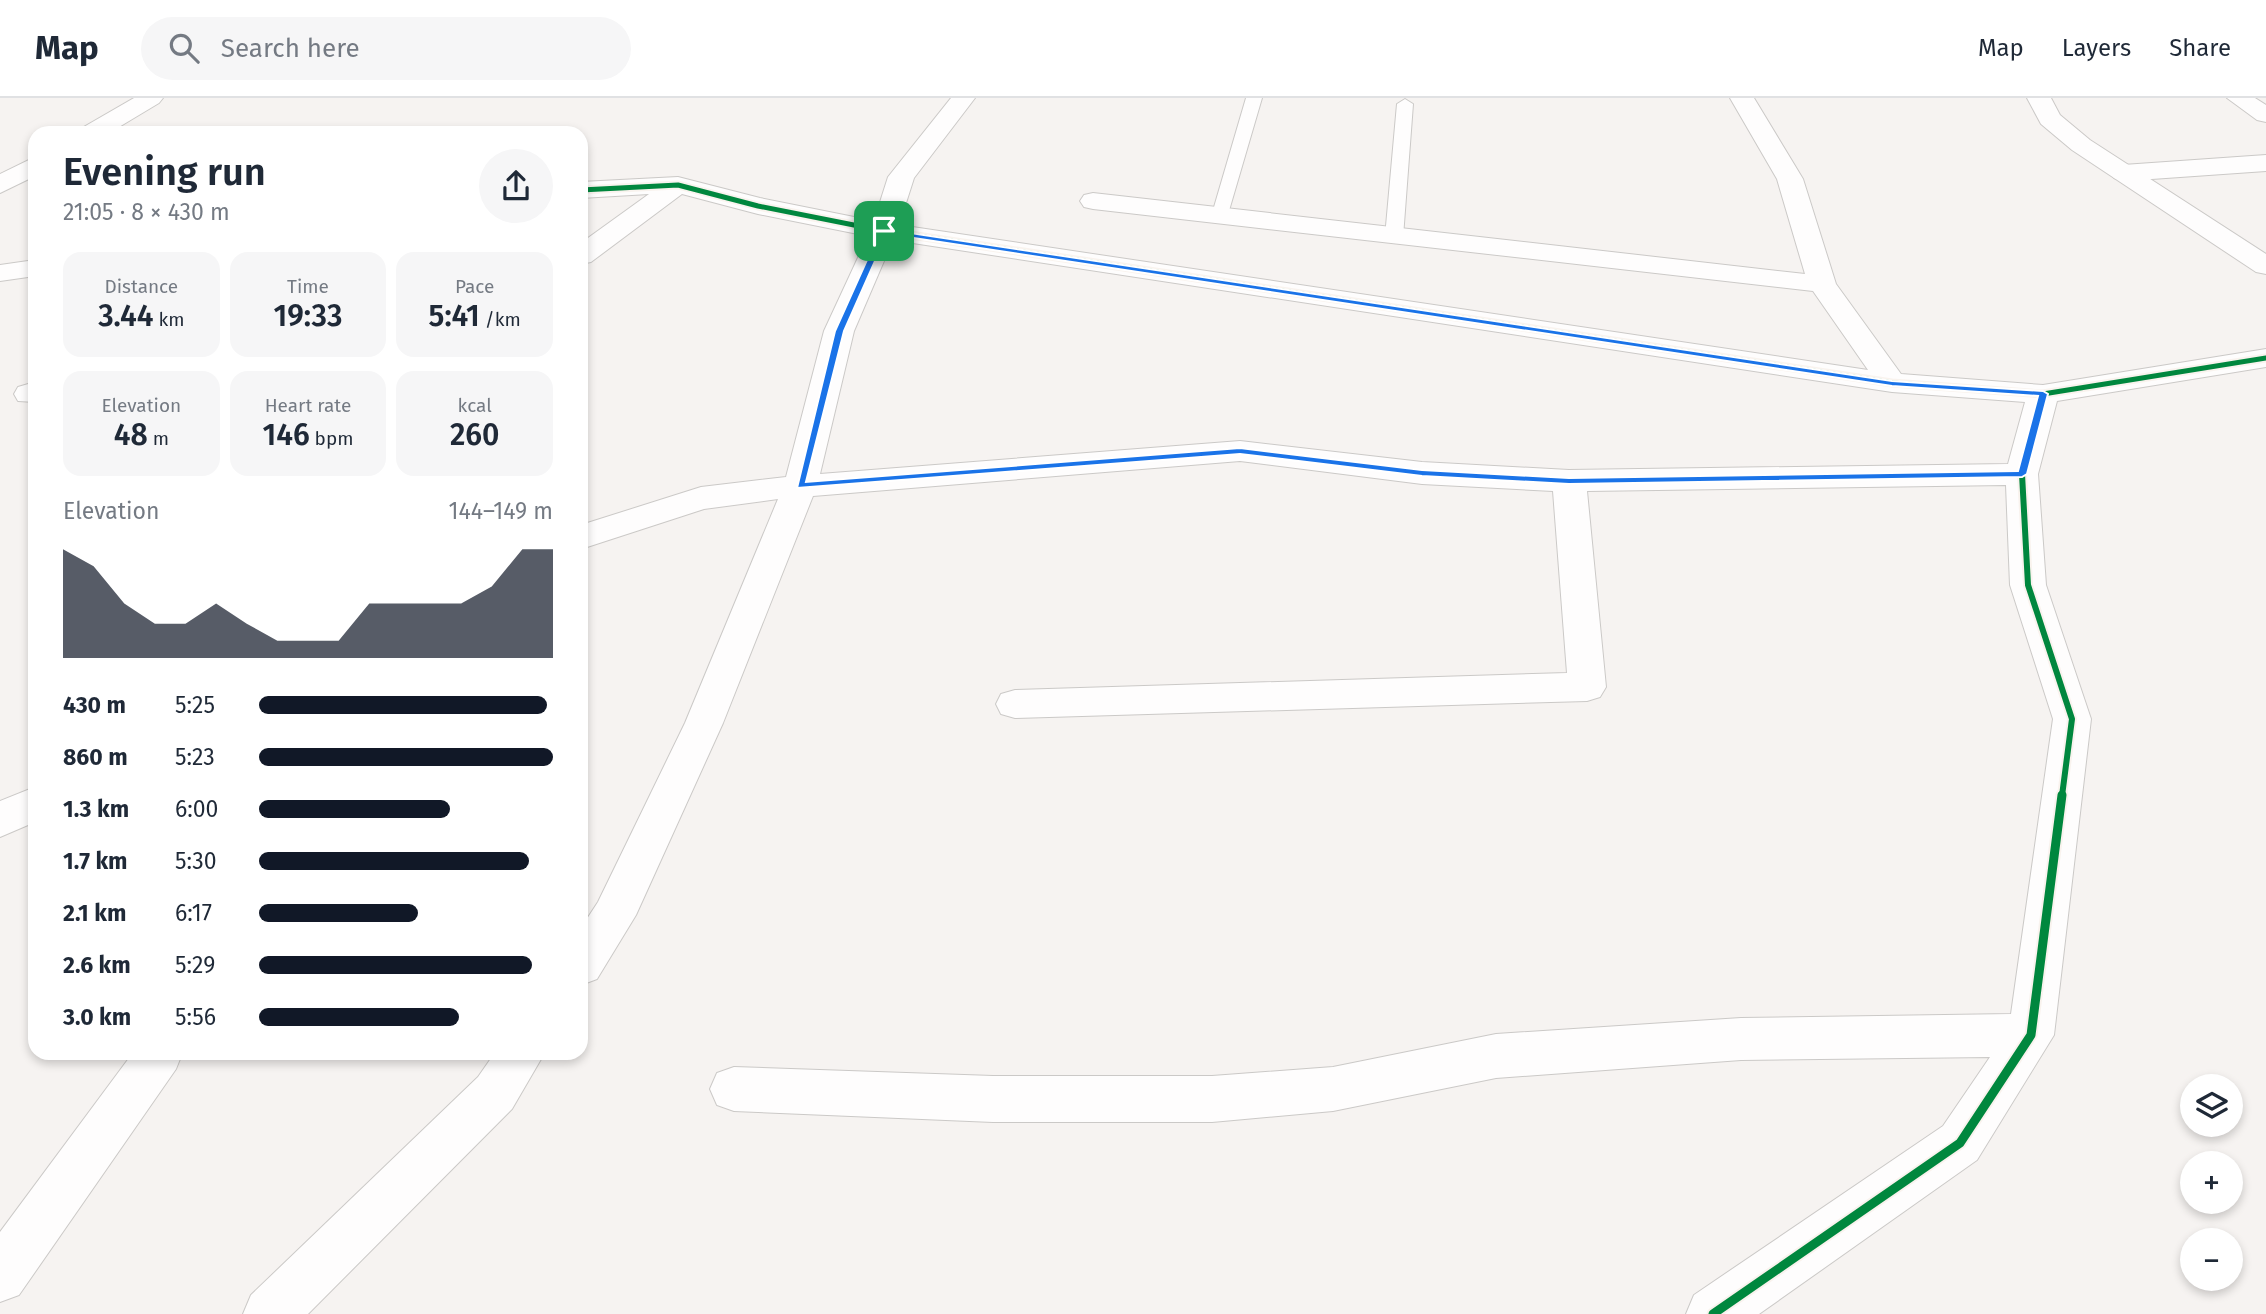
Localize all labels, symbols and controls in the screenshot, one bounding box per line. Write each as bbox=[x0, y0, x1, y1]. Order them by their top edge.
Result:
search box bbox=[141, 17, 631, 80]
text: Map bbox=[35, 28, 99, 68]
icon: search bbox=[165, 29, 203, 67]
text: Search here bbox=[221, 33, 360, 64]
text: Map bbox=[1978, 34, 2024, 62]
text: Layers bbox=[2062, 34, 2131, 62]
text: Share bbox=[2169, 34, 2231, 62]
text: Evening run bbox=[63, 149, 266, 195]
button: share bbox=[479, 149, 553, 223]
text: 21:05 · 8 × 430 m bbox=[63, 198, 230, 226]
pin bbox=[854, 201, 914, 261]
icon: arrive bbox=[865, 212, 903, 250]
text: Distance bbox=[104, 275, 178, 298]
text: Time bbox=[287, 275, 329, 298]
text: Pace bbox=[455, 275, 494, 298]
text: 3.44 bbox=[98, 298, 153, 334]
text: 19:33 bbox=[274, 298, 342, 334]
text: 5:41 bbox=[429, 298, 480, 334]
text: km bbox=[153, 308, 185, 331]
text: /km bbox=[480, 308, 521, 331]
text: Elevation bbox=[102, 394, 181, 417]
text: Heart rate bbox=[265, 394, 351, 417]
text: kcal bbox=[458, 394, 492, 417]
text: 48 bbox=[114, 417, 148, 453]
text: 146 bbox=[263, 417, 310, 453]
text: 260 bbox=[450, 417, 499, 453]
text: m bbox=[148, 427, 169, 450]
text: bpm bbox=[310, 427, 353, 450]
text: Elevation bbox=[63, 497, 159, 525]
text: 144–149 m bbox=[449, 497, 553, 525]
text: 430 m bbox=[63, 691, 126, 719]
text: 5:25 bbox=[175, 691, 215, 719]
text: 860 m bbox=[63, 743, 128, 771]
text: 5:23 bbox=[175, 743, 215, 771]
text: 1.3 km bbox=[63, 795, 129, 823]
text: 6:00 bbox=[175, 795, 218, 823]
text: 1.7 km bbox=[63, 847, 128, 875]
text: 5:30 bbox=[175, 847, 217, 875]
text: 2.1 km bbox=[63, 899, 126, 927]
text: 6:17 bbox=[175, 899, 212, 927]
text: 2.6 km bbox=[63, 951, 131, 979]
text: 5:29 bbox=[175, 951, 215, 979]
text: 3.0 km bbox=[63, 1003, 131, 1031]
text: 5:56 bbox=[175, 1003, 216, 1031]
map controls bbox=[2180, 1074, 2243, 1291]
button: layers bbox=[2180, 1074, 2243, 1137]
button: + bbox=[2180, 1151, 2243, 1214]
button: − bbox=[2180, 1228, 2243, 1291]

